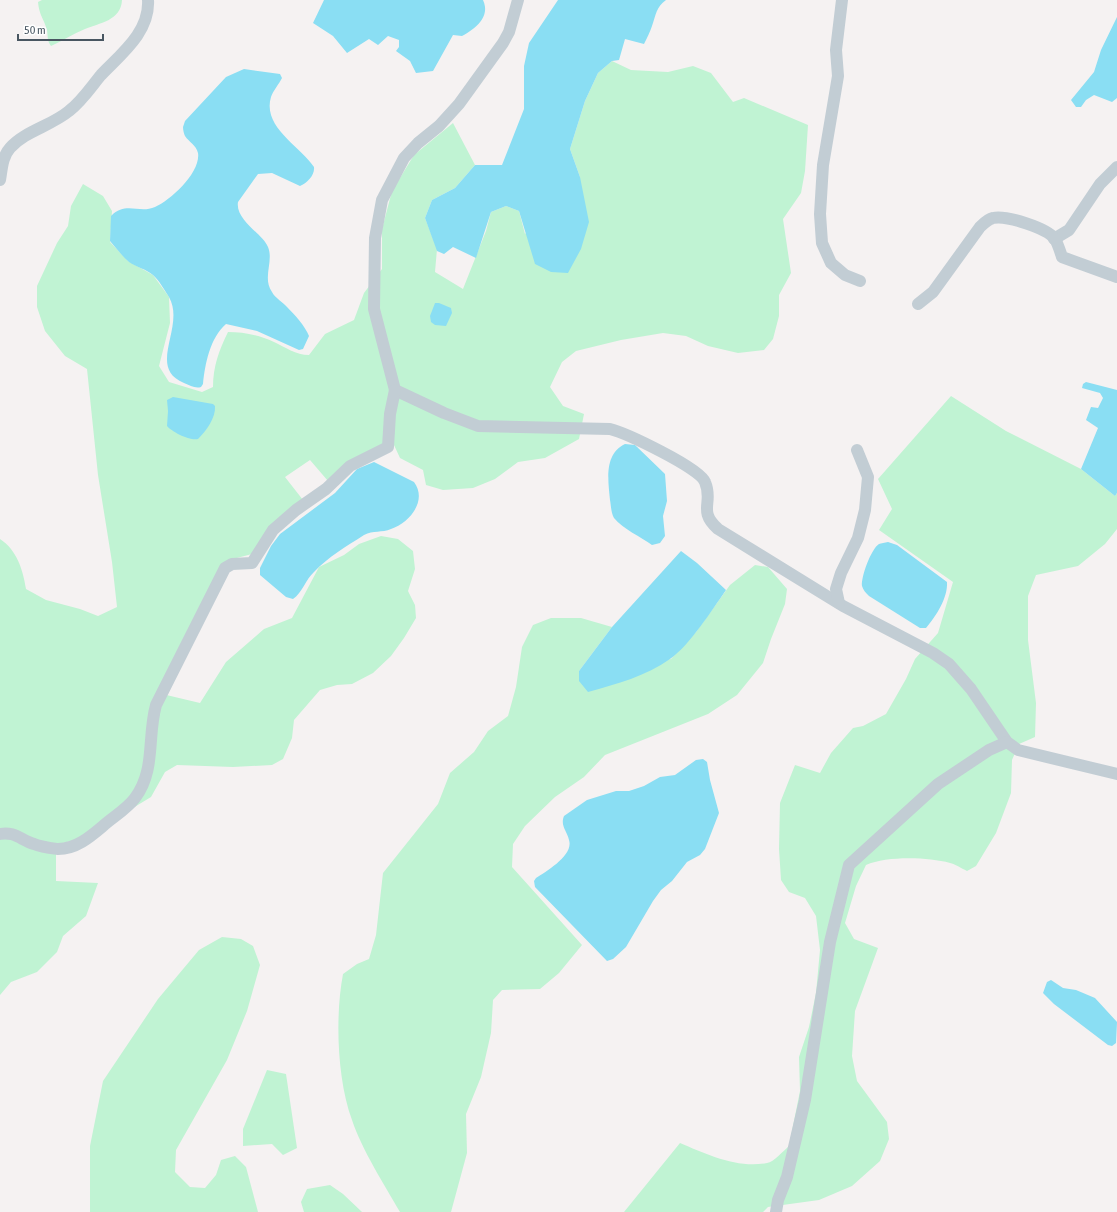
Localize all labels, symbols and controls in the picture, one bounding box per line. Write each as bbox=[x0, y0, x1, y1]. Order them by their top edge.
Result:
scale bar bbox=[18, 16, 103, 42]
text: 50 m bbox=[24, 23, 46, 37]

